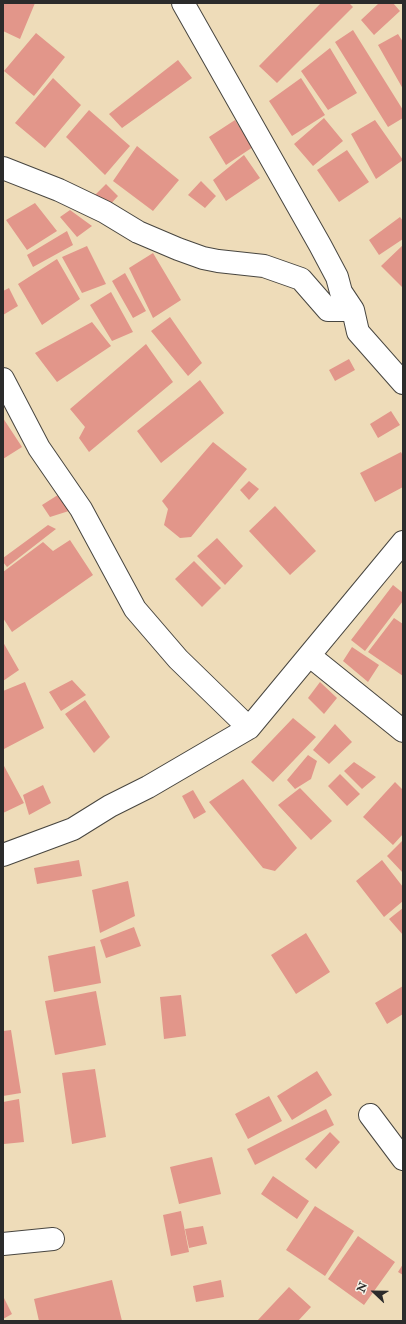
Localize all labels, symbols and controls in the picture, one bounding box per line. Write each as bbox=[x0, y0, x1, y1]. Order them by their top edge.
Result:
north arrow bbox=[354, 1272, 394, 1312]
text: N bbox=[355, 1280, 370, 1294]

